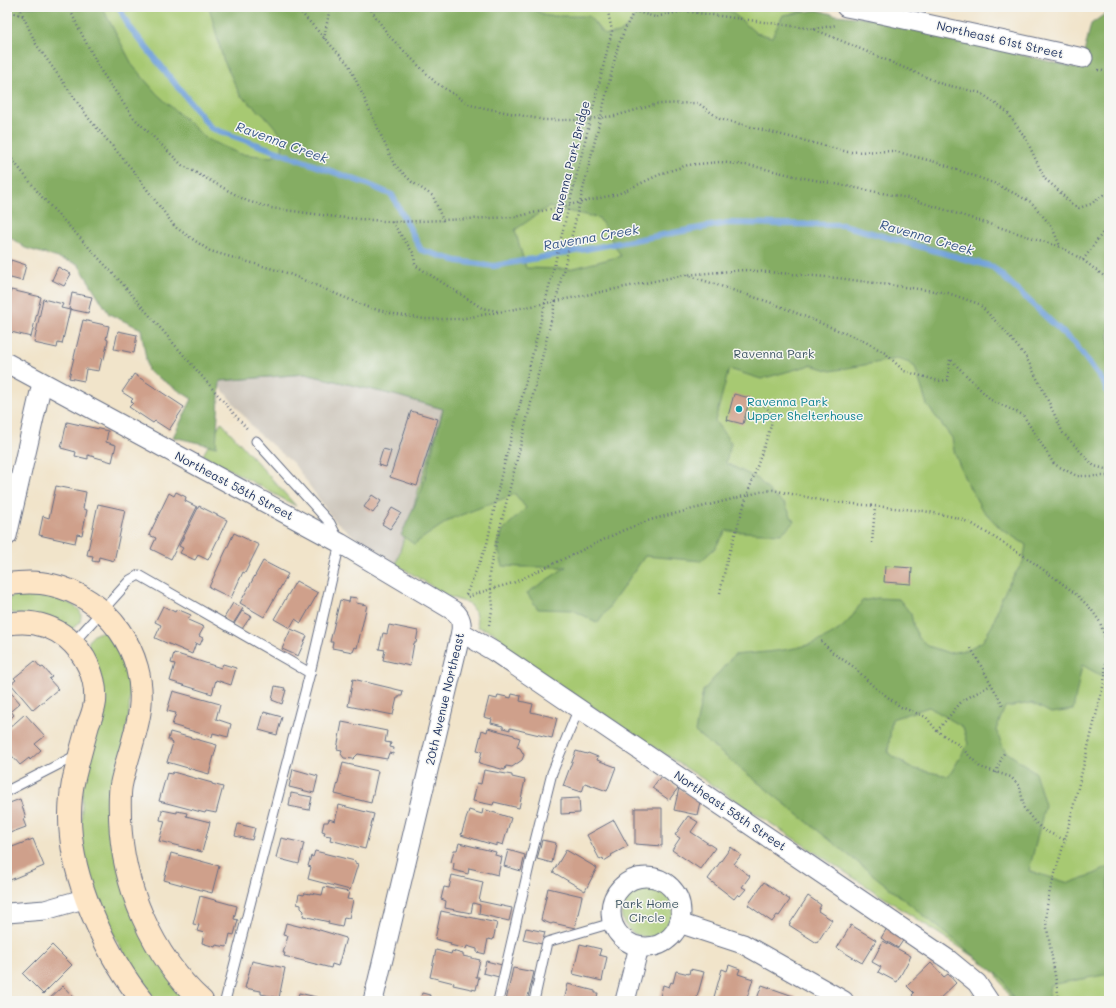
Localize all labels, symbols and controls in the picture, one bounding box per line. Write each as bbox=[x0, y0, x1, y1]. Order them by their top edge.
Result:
street label: Northeast 61st Street bbox=[935, 17, 1065, 61]
street label: Ravenna Park Bridge bbox=[547, 99, 593, 223]
water label: Ravenna Creek bbox=[234, 117, 332, 166]
water label: Ravenna Creek bbox=[878, 215, 977, 258]
water label: Ravenna Creek bbox=[542, 220, 641, 253]
park label: Ravenna Park bbox=[734, 345, 814, 361]
place label: Ravenna Park Upper Shelterhouse bbox=[747, 393, 864, 423]
marker: Ravenna Park Upper Shelterhouse bbox=[734, 404, 744, 414]
street label: Northeast 58th Street bbox=[172, 447, 297, 523]
street label: 20th Avenue Northeast bbox=[421, 631, 467, 767]
street label: Northeast 58th Street bbox=[671, 767, 790, 854]
park label: Park Home Circle bbox=[615, 895, 679, 925]

